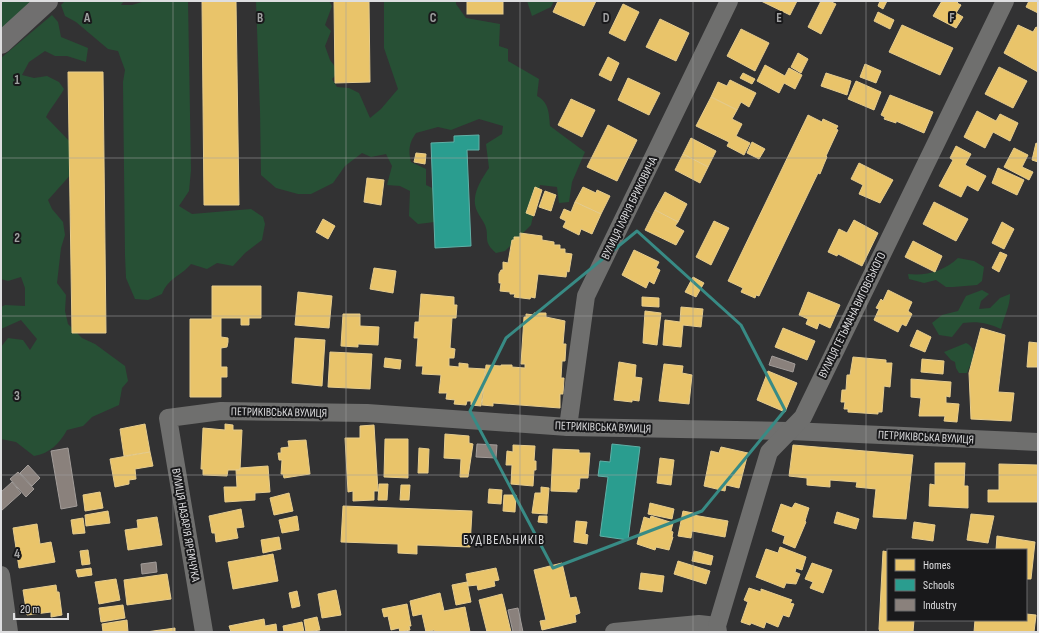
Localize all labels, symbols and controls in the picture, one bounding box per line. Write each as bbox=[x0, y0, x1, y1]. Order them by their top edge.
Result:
text: A bbox=[83, 10, 91, 26]
text: B bbox=[257, 10, 263, 26]
text: C bbox=[430, 10, 437, 26]
text: D bbox=[603, 10, 610, 26]
text: E bbox=[776, 10, 782, 26]
text: F bbox=[949, 10, 955, 26]
text: 1 bbox=[14, 72, 20, 88]
street label: ВУЛИЦЯ ІЛЯРІЯ БРИКОВИЧА bbox=[598, 154, 661, 262]
text: 2 bbox=[14, 230, 20, 246]
street label: ВУЛИЦЯ ГЕТЬМАНА ВИГОВСЬКОГО bbox=[815, 250, 890, 381]
text: 3 bbox=[14, 388, 20, 404]
street label: ПЕТРИКІВСЬКА ВУЛИЦЯ bbox=[231, 404, 327, 421]
street label: ПЕТРИКІВСЬКА ВУЛИЦЯ bbox=[555, 418, 651, 437]
street label: ПЕТРИКІВСЬКА ВУЛИЦЯ bbox=[878, 427, 974, 448]
street label: ВУЛИЦЯ НАЗАРІЯ ЯРЕМЧУКА bbox=[168, 467, 203, 584]
district label: БУДІВЕЛЬНИКІВ bbox=[463, 532, 545, 548]
text: 4 bbox=[14, 546, 20, 562]
legend bbox=[887, 549, 1027, 621]
text: Homes bbox=[923, 558, 951, 573]
text: Schools bbox=[923, 578, 955, 593]
scale bar bbox=[14, 595, 68, 621]
text: Industry bbox=[923, 598, 957, 613]
text: 20 m bbox=[20, 602, 40, 617]

